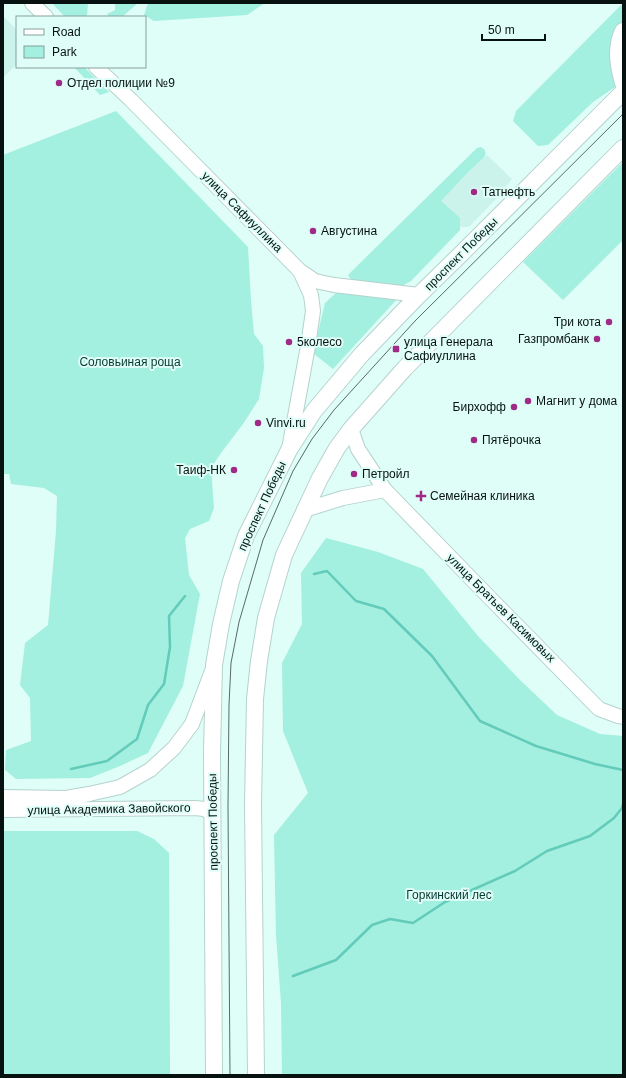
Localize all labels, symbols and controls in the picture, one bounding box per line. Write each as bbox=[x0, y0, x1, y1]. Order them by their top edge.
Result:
legend bbox=[16, 16, 146, 68]
scale bar bbox=[482, 16, 545, 42]
text: 50 m bbox=[488, 23, 515, 37]
text: Road bbox=[52, 25, 81, 39]
text: Park bbox=[52, 45, 78, 59]
place label: Отдел полиции №9 bbox=[67, 76, 175, 90]
marker: Отдел полиции №9 bbox=[54, 78, 64, 88]
street label: улица Сафиуллина bbox=[199, 169, 285, 255]
place label: Татнефть bbox=[482, 185, 535, 199]
marker: Татнефть bbox=[469, 187, 479, 197]
street label: проспект Победы bbox=[422, 215, 500, 293]
place label: Августина bbox=[321, 224, 377, 238]
marker: Августина bbox=[308, 226, 318, 236]
place label: Три кота bbox=[554, 315, 601, 329]
marker: Три кота bbox=[604, 317, 614, 327]
place label: Газпромбанк bbox=[518, 332, 590, 346]
marker: Газпромбанк bbox=[592, 334, 602, 344]
place label: 5колесо bbox=[297, 335, 342, 349]
place label: улица Генерала Сафиуллина bbox=[404, 335, 493, 363]
marker: 5колесо bbox=[284, 337, 294, 347]
marker: улица Генерала Сафиуллина bbox=[391, 344, 401, 354]
park label: Соловьиная роща bbox=[79, 355, 181, 369]
place label: Магнит у дома bbox=[536, 394, 618, 408]
marker: Магнит у дома bbox=[523, 396, 533, 406]
place label: Бирхофф bbox=[453, 400, 506, 414]
marker: Бирхофф bbox=[509, 402, 519, 412]
place label: Vinvi.ru bbox=[266, 416, 306, 430]
marker: Vinvi.ru bbox=[253, 418, 263, 428]
place label: Пятёрочка bbox=[482, 433, 541, 447]
marker: Пятёрочка bbox=[469, 435, 479, 445]
street label: проспект Победы bbox=[235, 459, 289, 553]
place label: Таиф-НК bbox=[176, 463, 226, 477]
marker: Таиф-НК bbox=[229, 465, 239, 475]
place label: Петройл bbox=[362, 467, 409, 481]
marker: Петройл bbox=[349, 469, 359, 479]
place label: Семейная клиника bbox=[430, 489, 535, 503]
marker: Семейная клиника bbox=[415, 490, 427, 502]
street label: улица Братьев Касимовых bbox=[444, 551, 558, 665]
street label: проспект Победы bbox=[205, 773, 221, 871]
street label: улица Академика Завойского bbox=[27, 801, 191, 817]
park label: Горкинский лес bbox=[406, 888, 492, 902]

